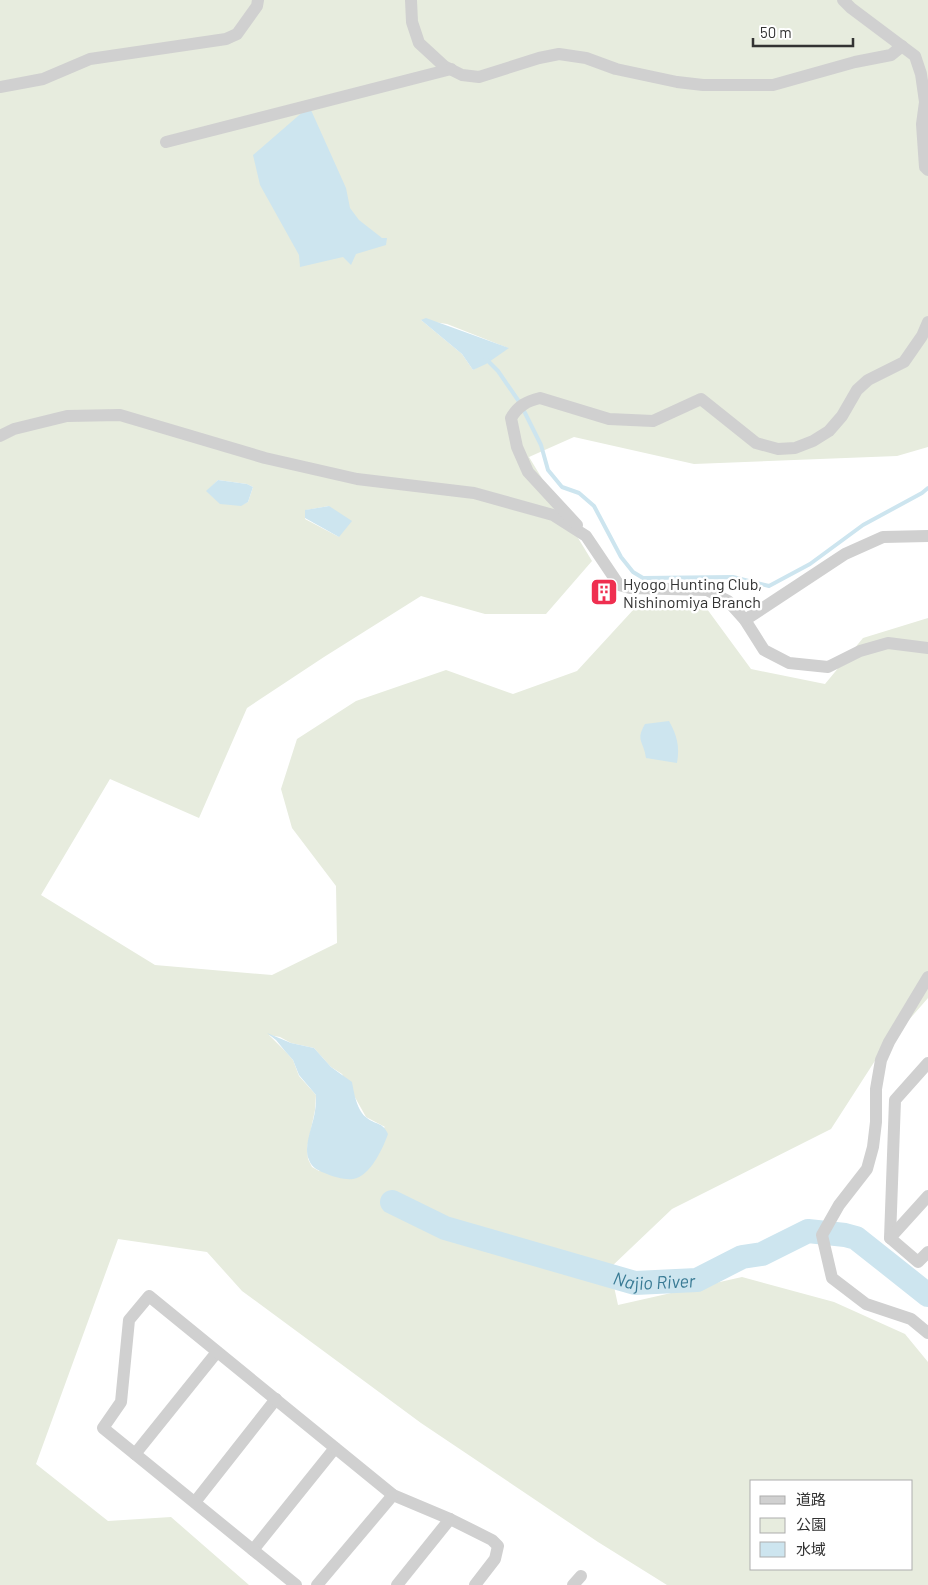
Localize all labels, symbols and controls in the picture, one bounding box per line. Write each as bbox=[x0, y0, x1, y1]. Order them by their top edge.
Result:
scale bar bbox=[753, 15, 853, 47]
text: 50 m bbox=[760, 23, 792, 41]
place label: Hyogo Hunting Club, Nishinomiya Branch bbox=[623, 574, 762, 611]
building icon: Hyogo Hunting Club, Nishinomiya Branch bbox=[589, 577, 619, 607]
water label: Najio River bbox=[611, 1266, 696, 1294]
legend bbox=[750, 1480, 913, 1570]
text: 道路 bbox=[796, 1490, 826, 1508]
text: 公園 bbox=[796, 1515, 826, 1533]
text: 水域 bbox=[796, 1540, 826, 1558]

